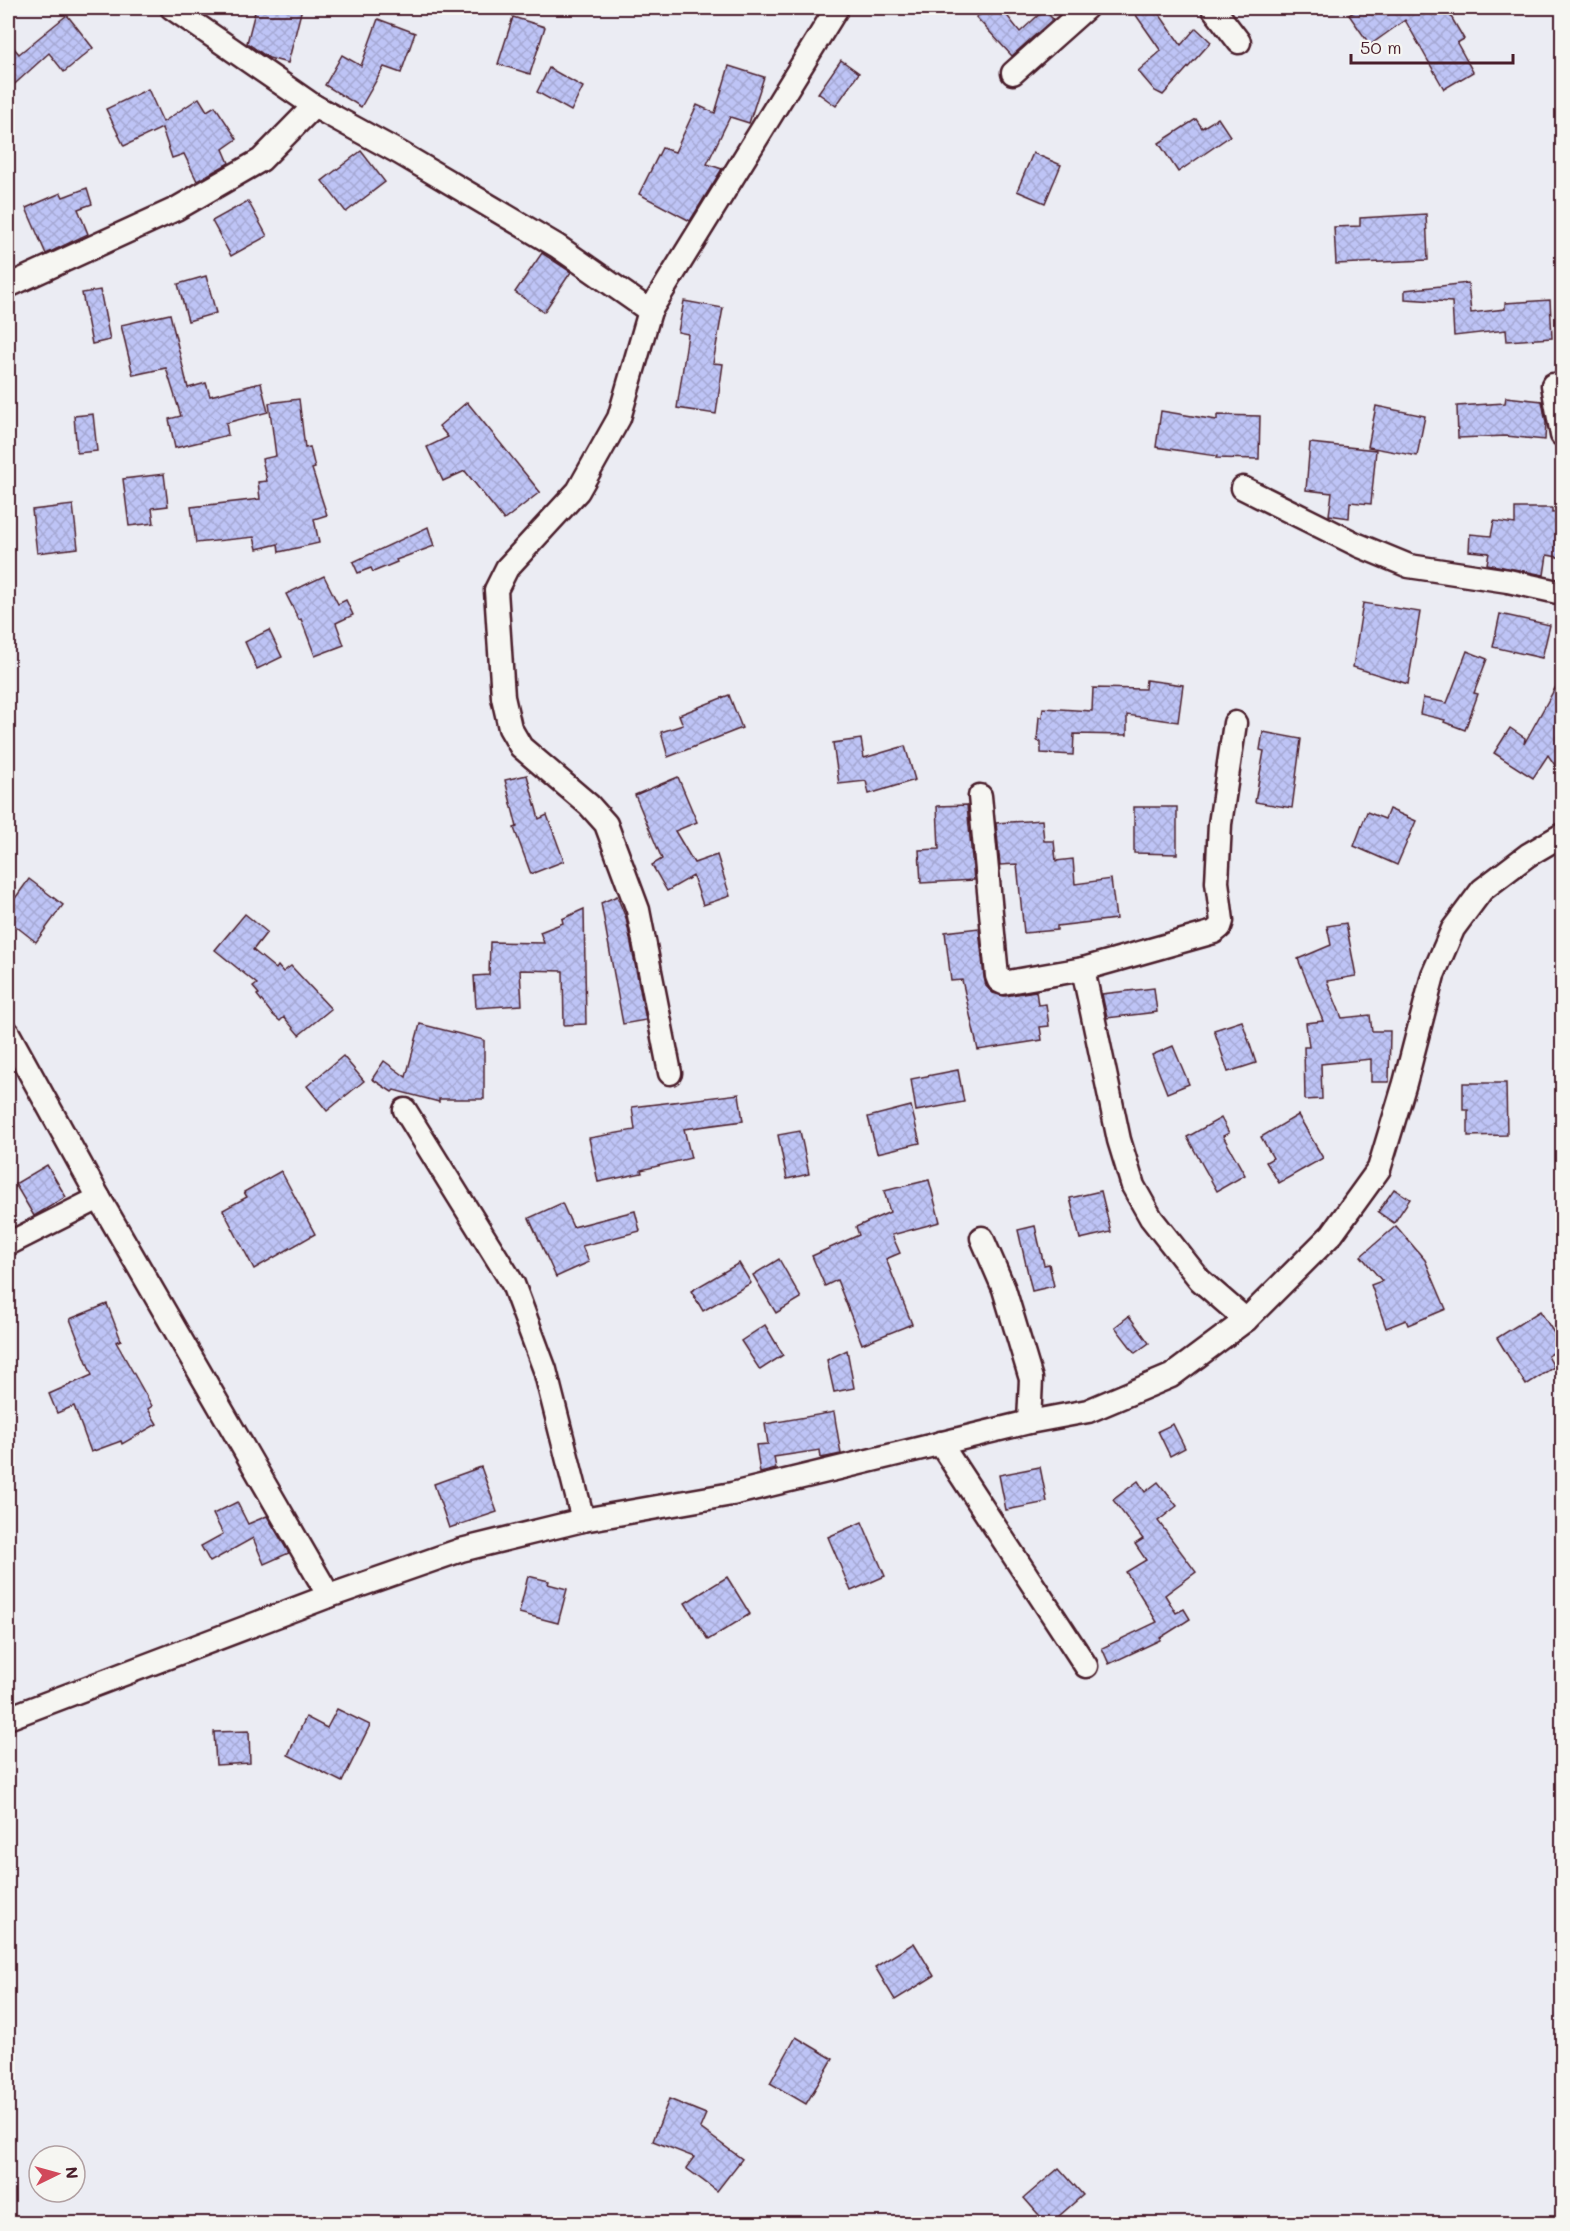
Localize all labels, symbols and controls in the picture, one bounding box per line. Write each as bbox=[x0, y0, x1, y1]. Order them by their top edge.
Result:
scale bar bbox=[1351, 27, 1513, 65]
text: 50 m bbox=[1360, 35, 1402, 59]
north arrow bbox=[27, 2144, 87, 2204]
text: N bbox=[61, 2166, 83, 2180]

